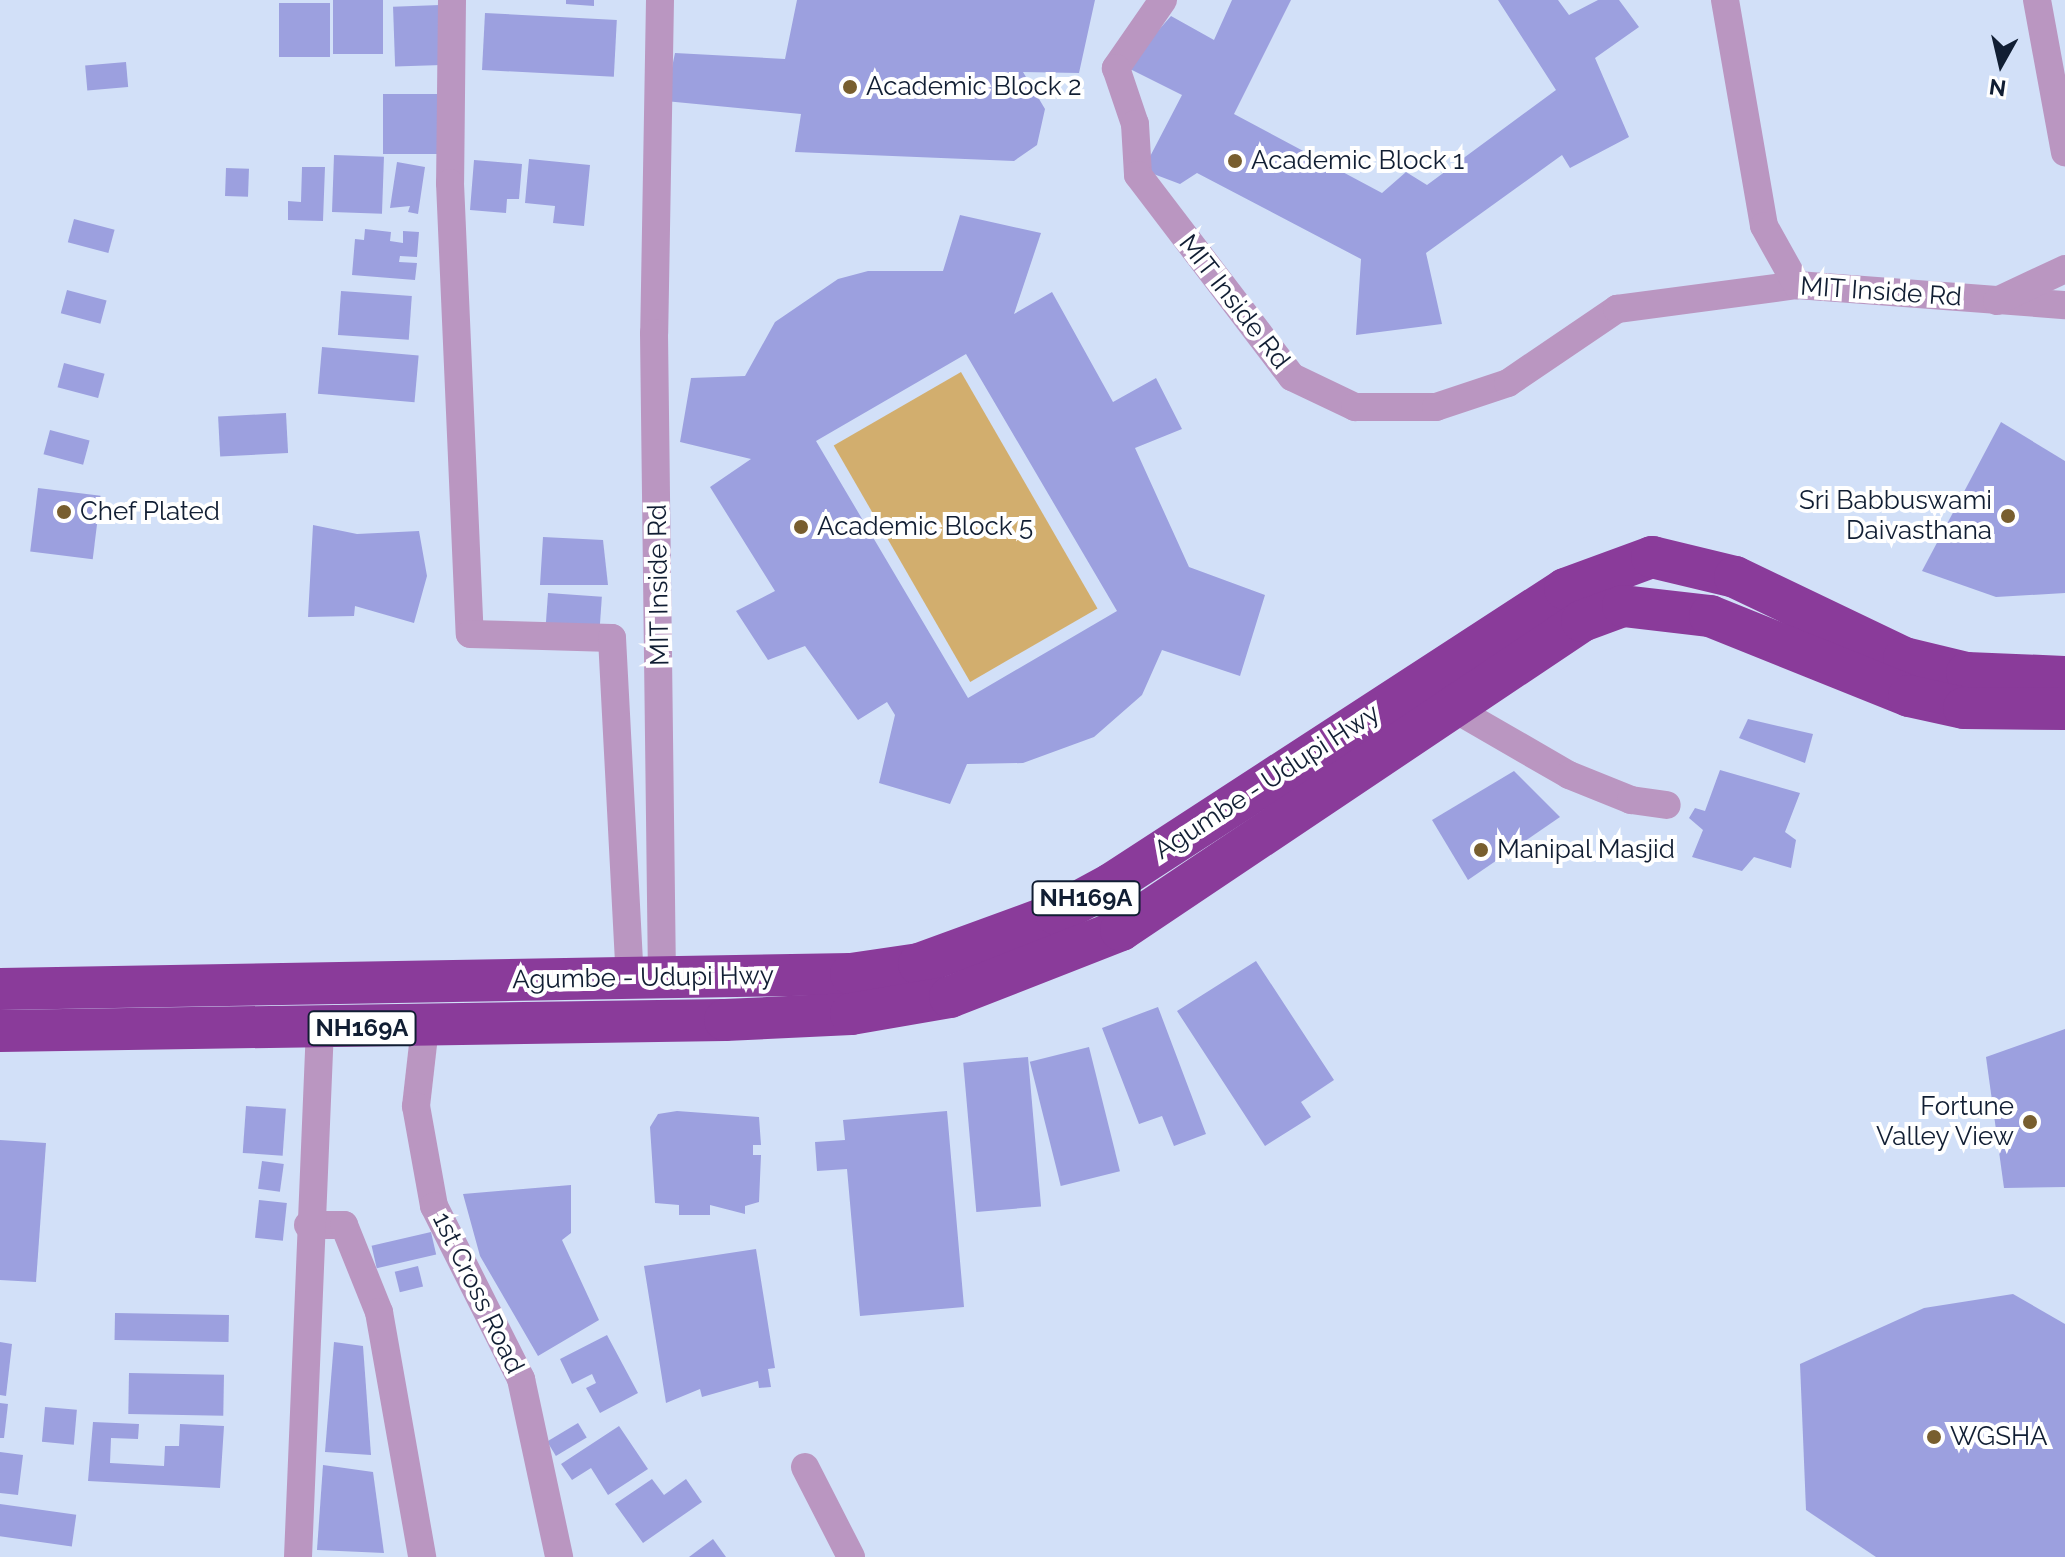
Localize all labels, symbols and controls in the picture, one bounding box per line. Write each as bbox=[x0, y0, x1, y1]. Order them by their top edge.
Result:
north arrow bbox=[1961, 24, 2041, 104]
place label: Academic Block 2 bbox=[866, 71, 1082, 103]
text: N bbox=[1988, 74, 2008, 102]
marker: Academic Block 2 bbox=[841, 78, 859, 96]
place label: Academic Block 1 bbox=[1251, 145, 1464, 177]
marker: Academic Block 1 bbox=[1226, 152, 1244, 170]
street label: MIT Inside Rd bbox=[1172, 228, 1296, 376]
street label: MIT Inside Rd bbox=[1799, 271, 1963, 313]
place label: Sri Babbuswami Daivasthana bbox=[1799, 485, 1992, 546]
place label: Chef Plated bbox=[80, 496, 221, 528]
marker: Chef Plated bbox=[55, 503, 73, 521]
street label: MIT Inside Rd bbox=[642, 504, 676, 666]
marker: Sri Babbuswami Daivasthana bbox=[1999, 507, 2017, 525]
place label: Academic Block 5 bbox=[817, 511, 1033, 543]
marker: Academic Block 5 bbox=[792, 518, 810, 536]
street label: Agumbe - Udupi Hwy bbox=[1149, 698, 1385, 866]
place label: Manipal Masjid bbox=[1497, 834, 1676, 866]
marker: Manipal Masjid bbox=[1472, 841, 1490, 859]
road number: NH169A bbox=[1030, 878, 1142, 918]
street label: Agumbe - Udupi Hwy bbox=[512, 960, 774, 996]
road number: NH169A bbox=[306, 1008, 418, 1048]
place label: Fortune Valley View bbox=[1874, 1091, 2014, 1152]
marker: Fortune Valley View bbox=[2021, 1113, 2039, 1131]
street label: 1st Cross Road bbox=[426, 1207, 530, 1379]
place label: WGSHA bbox=[1950, 1421, 2048, 1453]
marker: WGSHA bbox=[1925, 1428, 1943, 1446]

